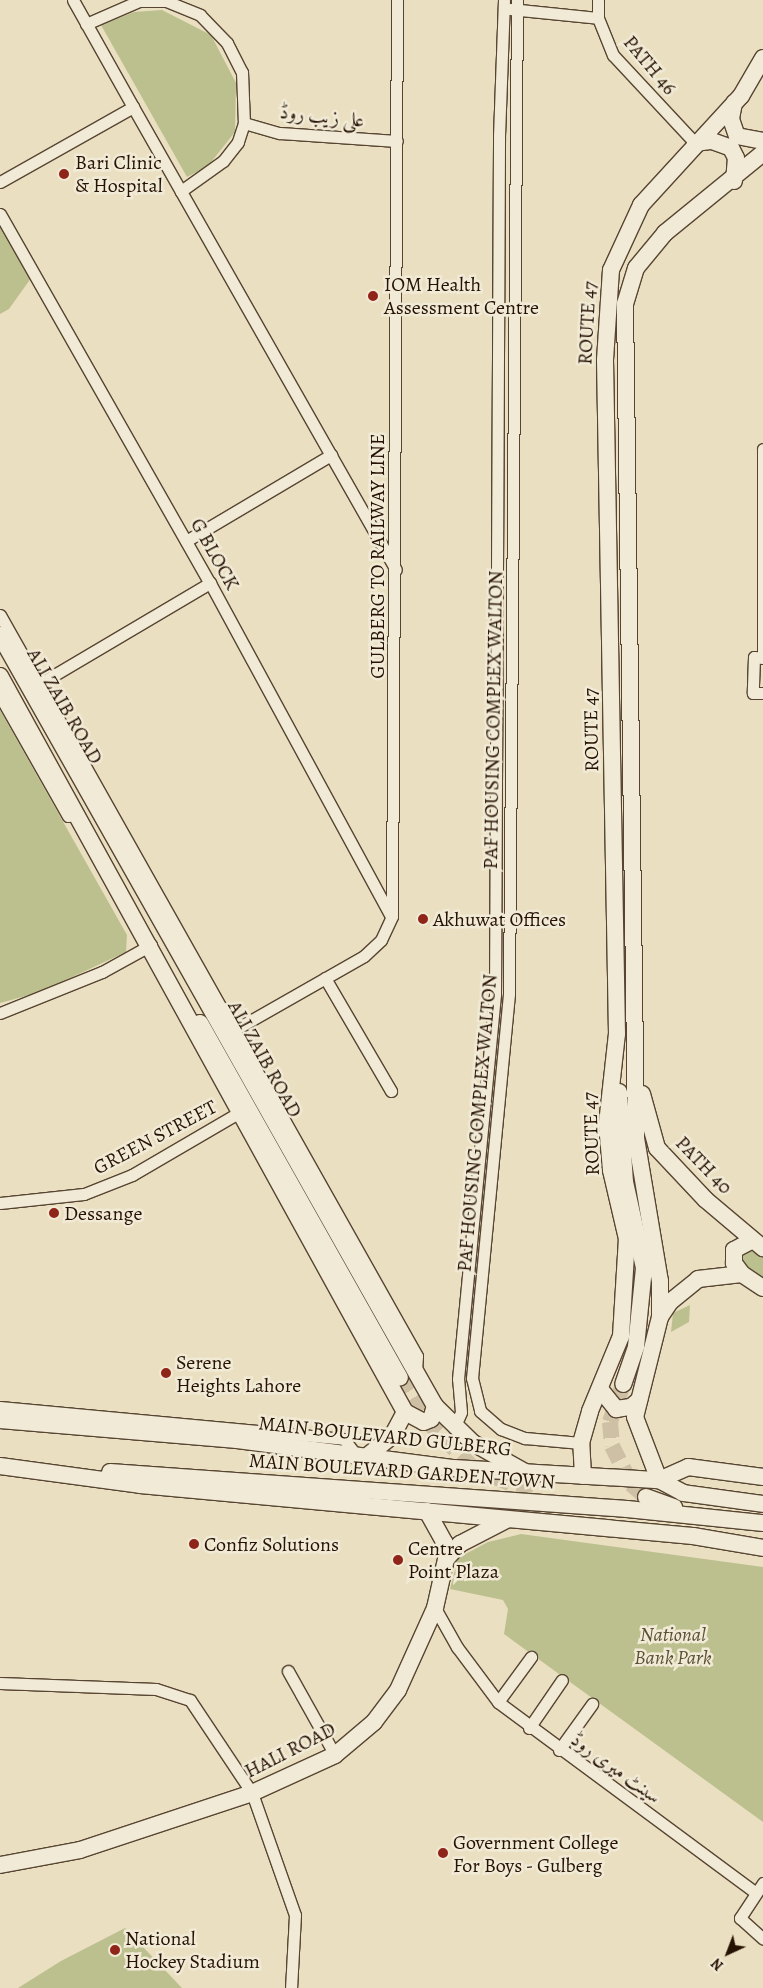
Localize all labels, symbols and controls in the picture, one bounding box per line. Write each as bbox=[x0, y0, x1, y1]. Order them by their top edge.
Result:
street label: PATH 46 bbox=[618, 30, 682, 100]
street label: علی زیب روڈ bbox=[278, 100, 366, 132]
place label: Bari Clinic & Hospital bbox=[75, 150, 163, 197]
marker: Bari Clinic & Hospital bbox=[57, 167, 71, 181]
place label: IOM Health Assessment Centre bbox=[384, 272, 539, 319]
street label: ROUTE 47 bbox=[573, 281, 601, 365]
marker: IOM Health Assessment Centre bbox=[366, 289, 380, 303]
street label: GULBERG TO RAILWAY LINE bbox=[365, 433, 389, 679]
street label: G BLOCK bbox=[186, 514, 244, 594]
street label: PAF HOUSING COMPLEX WALTON bbox=[478, 570, 508, 870]
street label: ALI ZAIB ROAD bbox=[22, 644, 108, 768]
street label: ROUTE 47 bbox=[578, 688, 604, 772]
place label: Akhuwat Offices bbox=[433, 907, 566, 931]
marker: Akhuwat Offices bbox=[417, 913, 429, 925]
street label: PAF HOUSING COMPLEX WALTON bbox=[452, 973, 502, 1273]
street label: ALI ZAIB ROAD bbox=[223, 996, 307, 1122]
street label: ROUTE 47 bbox=[578, 1092, 604, 1176]
street label: GREEN STREET bbox=[89, 1095, 221, 1179]
street label: PATH 40 bbox=[671, 1131, 737, 1199]
place label: Dessange bbox=[64, 1201, 142, 1225]
marker: Dessange bbox=[48, 1207, 60, 1219]
place label: Serene Heights Lahore bbox=[176, 1350, 301, 1397]
marker: Serene Heights Lahore bbox=[160, 1367, 172, 1379]
street label: MAIN BOULEVARD GULBERG bbox=[257, 1411, 513, 1461]
street label: MAIN BOULEVARD GARDEN TOWN bbox=[248, 1448, 556, 1494]
place label: Confiz Solutions bbox=[204, 1532, 339, 1556]
place label: Centre Point Plaza bbox=[408, 1536, 499, 1583]
marker: Confiz Solutions bbox=[188, 1538, 200, 1550]
marker: Centre Point Plaza bbox=[392, 1554, 404, 1566]
park label: National Bank Park bbox=[634, 1622, 712, 1669]
street label: HALI ROAD bbox=[241, 1717, 339, 1783]
street label: سینٹ میری روڈ bbox=[566, 1727, 666, 1809]
place label: Government College For Boys - Gulberg bbox=[453, 1830, 618, 1877]
marker: Government College For Boys - Gulberg bbox=[437, 1847, 449, 1859]
place label: National Hockey Stadium bbox=[125, 1926, 260, 1973]
north arrow bbox=[703, 1928, 753, 1978]
marker: National Hockey Stadium bbox=[109, 1944, 121, 1956]
text: N bbox=[707, 1954, 728, 1975]

